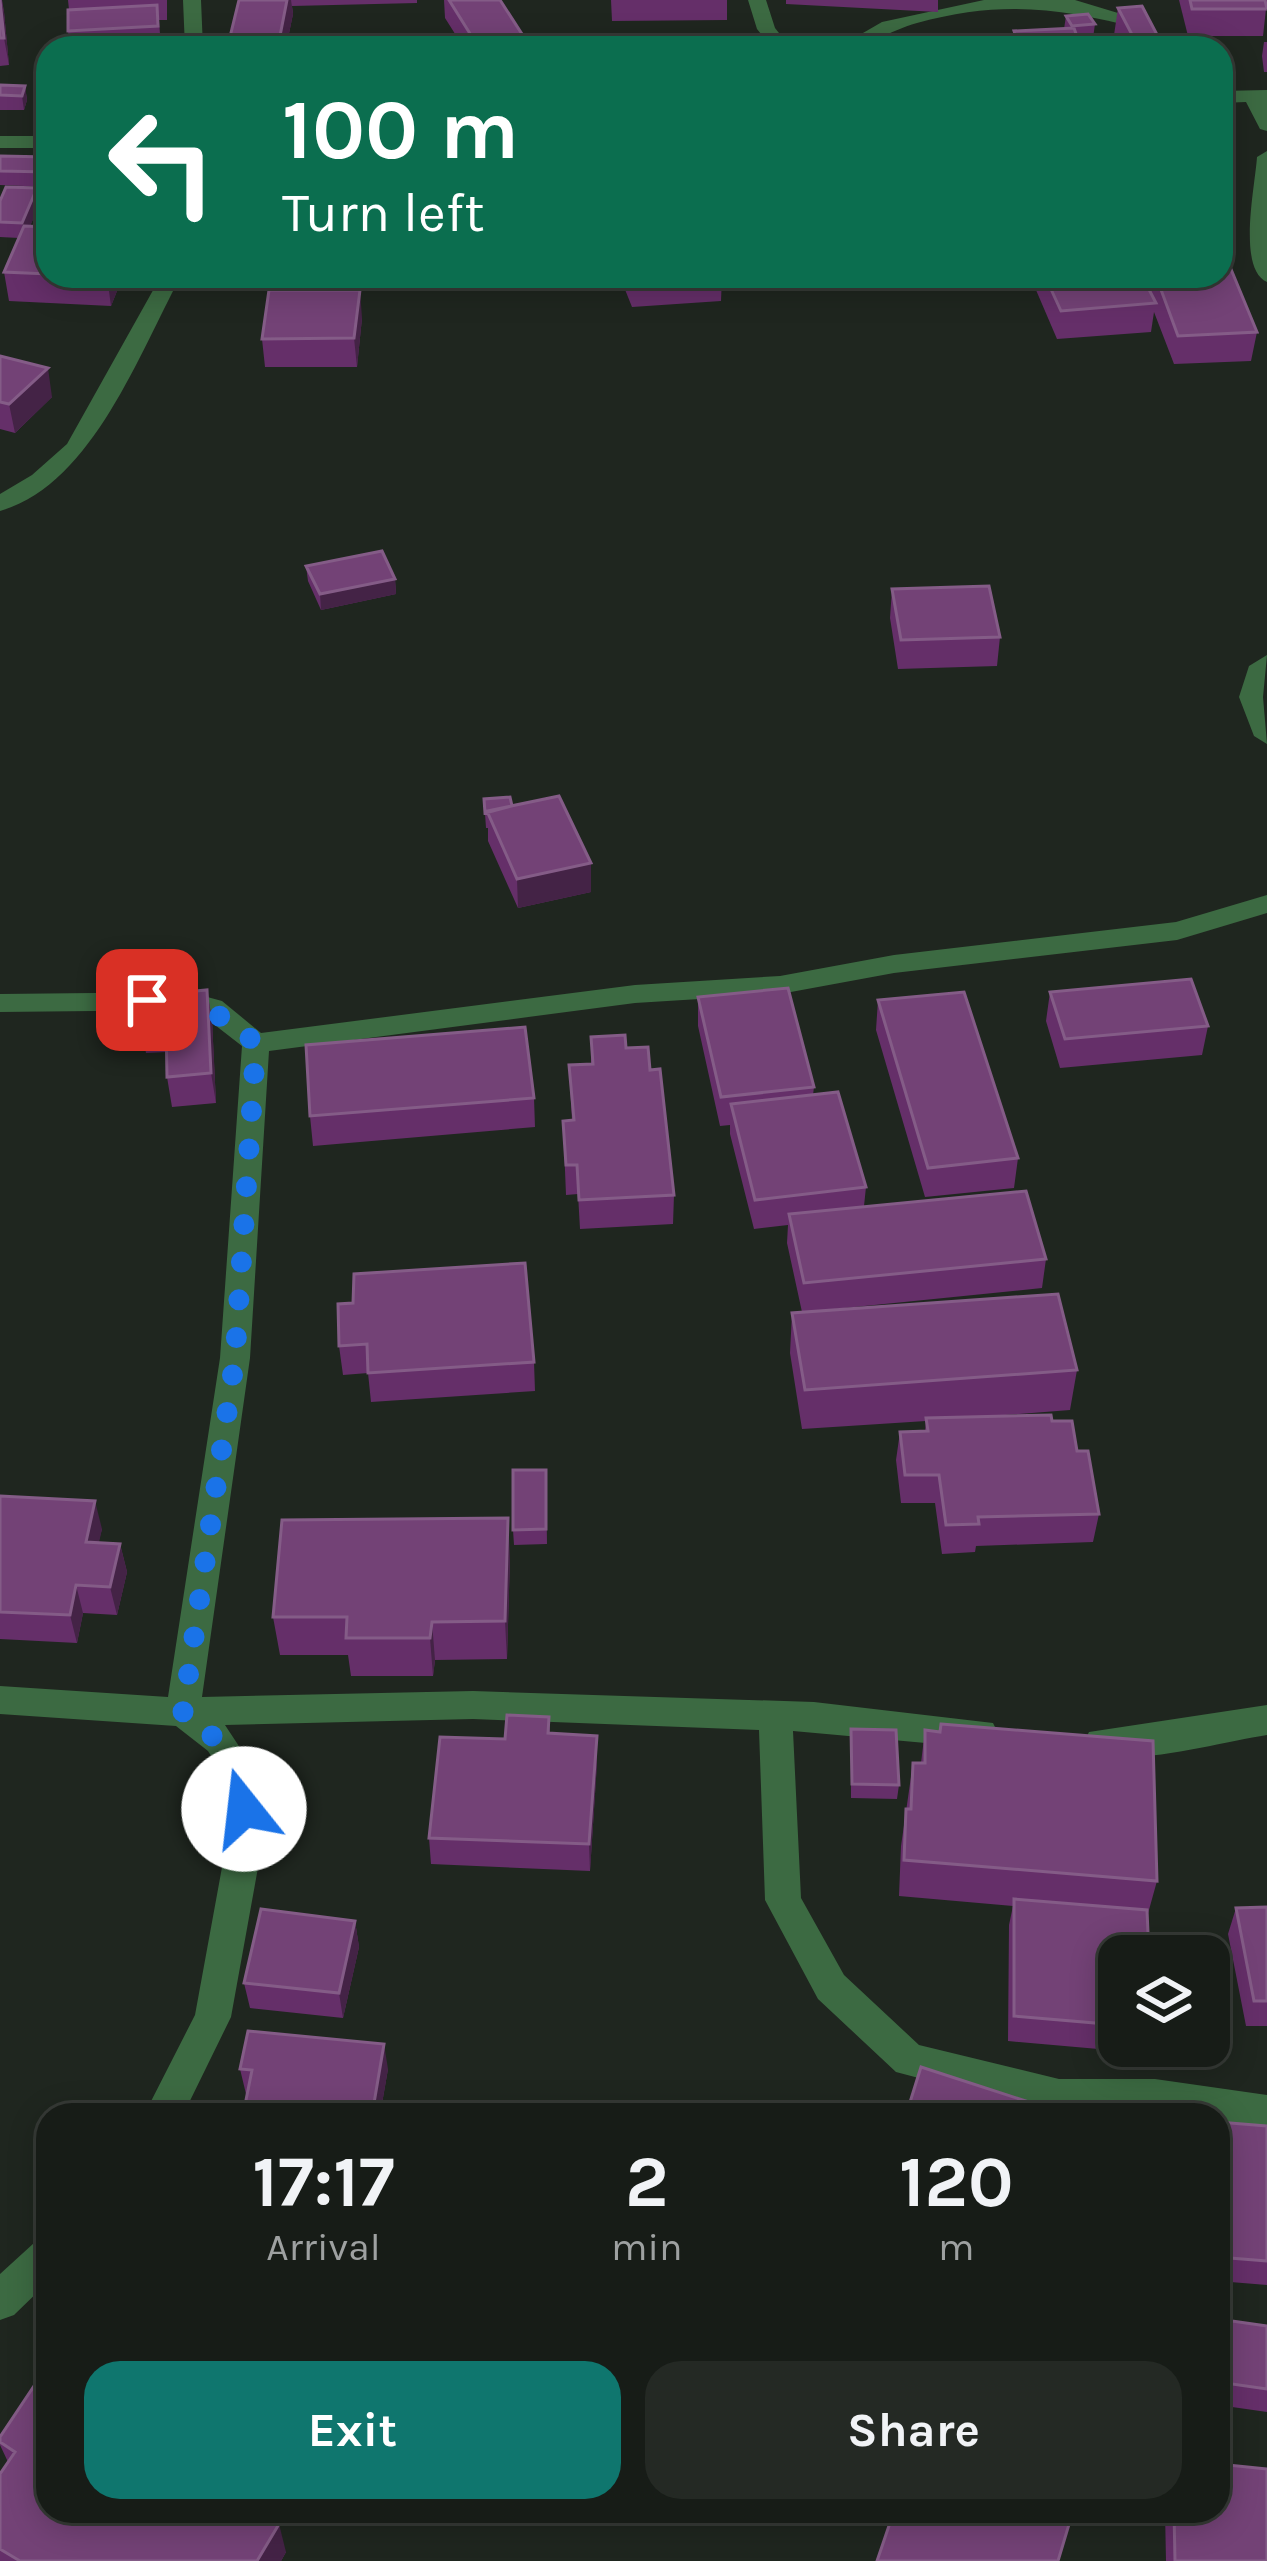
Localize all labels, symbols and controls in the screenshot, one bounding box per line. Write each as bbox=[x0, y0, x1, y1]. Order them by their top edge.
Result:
text: 100 m bbox=[282, 81, 519, 179]
icon: left bbox=[84, 84, 240, 240]
text: Turn left bbox=[282, 181, 485, 245]
pin bbox=[96, 949, 198, 1051]
icon: arrive bbox=[114, 967, 180, 1033]
position arrow bbox=[181, 1746, 307, 1872]
map controls bbox=[1098, 1935, 1230, 2067]
button: layers bbox=[1098, 1935, 1230, 2067]
text: 17:17 bbox=[252, 2140, 395, 2224]
text: 2 bbox=[625, 2140, 669, 2224]
text: 120 bbox=[899, 2140, 1014, 2224]
text: Arrival bbox=[266, 2224, 381, 2270]
text: min bbox=[611, 2224, 683, 2270]
text: m bbox=[938, 2224, 975, 2270]
button: Exit bbox=[84, 2361, 621, 2499]
button: Share bbox=[645, 2361, 1182, 2499]

